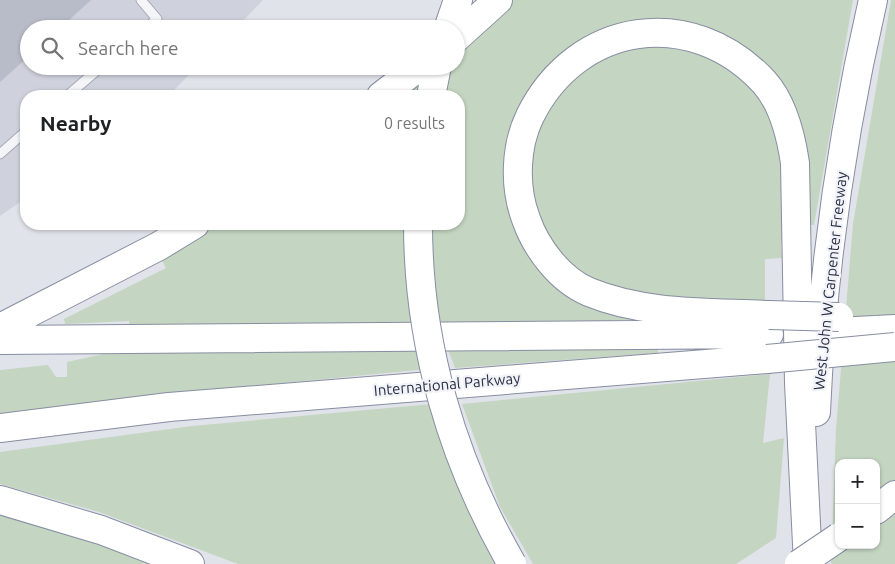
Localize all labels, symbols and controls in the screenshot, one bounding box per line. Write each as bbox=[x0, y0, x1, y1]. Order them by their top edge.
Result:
search box bbox=[20, 20, 465, 75]
icon: search bbox=[38, 34, 66, 62]
text: Search here bbox=[78, 37, 178, 59]
text: Nearby bbox=[40, 111, 111, 135]
text: 0 results bbox=[384, 114, 445, 132]
street label: West John W Carpenter Freeway bbox=[810, 171, 850, 391]
street label: International Parkway bbox=[373, 369, 521, 399]
map controls bbox=[835, 459, 880, 549]
button: + bbox=[835, 459, 880, 504]
button: − bbox=[835, 504, 880, 549]

